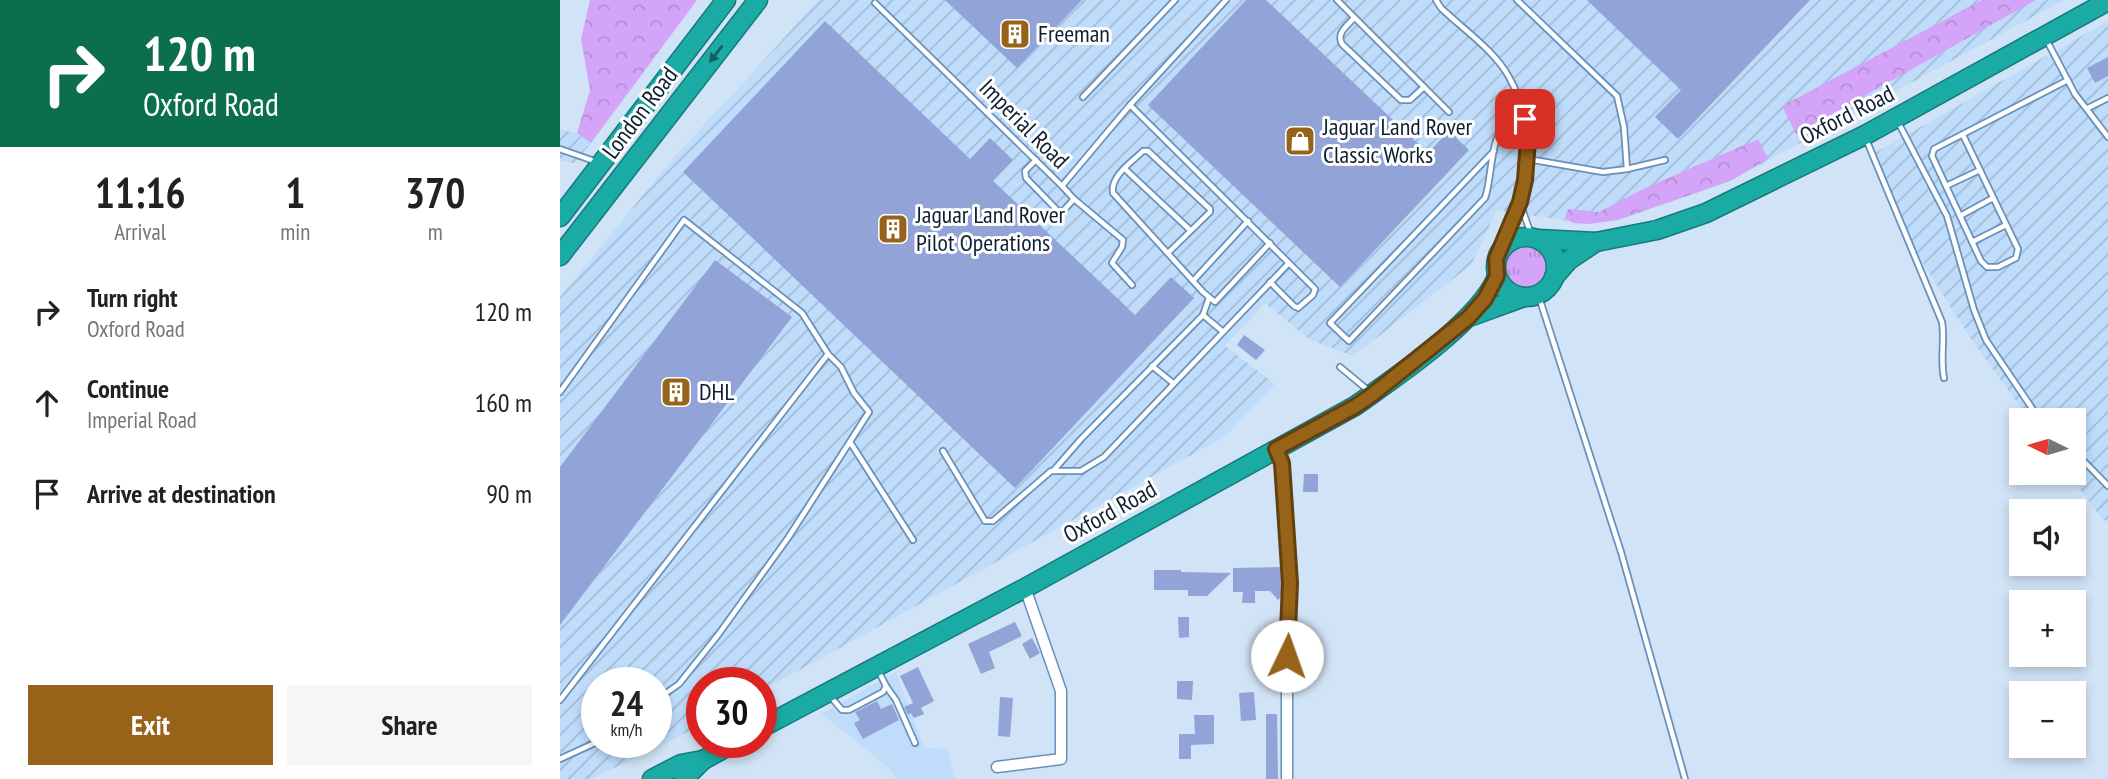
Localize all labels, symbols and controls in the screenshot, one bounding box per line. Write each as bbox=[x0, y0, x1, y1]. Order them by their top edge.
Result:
building icon: Freeman bbox=[998, 17, 1032, 51]
place label: Freeman bbox=[1038, 18, 1110, 49]
text: 120 m bbox=[143, 21, 256, 85]
icon: right bbox=[28, 28, 119, 119]
one-way arrow bbox=[709, 44, 724, 62]
street label: London Road bbox=[595, 61, 684, 165]
street label: Imperial Road bbox=[973, 72, 1076, 175]
street label: Oxford Road bbox=[1794, 78, 1899, 151]
text: Oxford Road bbox=[143, 83, 279, 125]
pin bbox=[1495, 89, 1555, 149]
icon: arrive bbox=[1506, 100, 1544, 138]
place label: Jaguar Land Rover Classic Works bbox=[1322, 111, 1473, 170]
shop icon: Jaguar Land Rover Classic Works bbox=[1283, 124, 1317, 158]
text: 11:16 bbox=[95, 165, 186, 220]
text: 1 bbox=[285, 165, 305, 220]
text: 370 bbox=[405, 165, 465, 220]
place label: Jaguar Land Rover Pilot Operations bbox=[915, 199, 1066, 258]
building icon: Jaguar Land Rover Pilot Operations bbox=[876, 212, 910, 246]
text: Arrival bbox=[114, 217, 166, 246]
text: min bbox=[280, 217, 310, 246]
text: m bbox=[428, 217, 443, 246]
text: Turn right bbox=[87, 281, 178, 314]
icon: right bbox=[28, 293, 66, 331]
text: 120 m bbox=[474, 295, 532, 328]
text: Oxford Road bbox=[87, 314, 185, 343]
text: Continue bbox=[87, 372, 169, 405]
building icon: DHL bbox=[659, 375, 693, 409]
place label: DHL bbox=[699, 376, 734, 407]
icon: ahead bbox=[28, 384, 66, 422]
text: 160 m bbox=[474, 386, 532, 419]
text: Imperial Road bbox=[87, 405, 197, 434]
north arrow bbox=[2009, 408, 2086, 485]
map controls bbox=[2009, 408, 2086, 758]
street label: Oxford Road bbox=[1058, 473, 1162, 550]
icon: arrive bbox=[28, 475, 66, 513]
text: Arrive at destination bbox=[87, 477, 276, 510]
text: 90 m bbox=[486, 477, 532, 510]
button: sound bbox=[2009, 499, 2086, 576]
button: + bbox=[2009, 590, 2086, 667]
position arrow bbox=[1250, 619, 1324, 693]
speed limit sign: 30 bbox=[686, 667, 777, 758]
text: 24 bbox=[610, 680, 643, 726]
button: − bbox=[2009, 681, 2086, 758]
button: Exit bbox=[28, 685, 273, 765]
button: Share bbox=[287, 685, 532, 765]
text: km/h bbox=[611, 718, 642, 741]

